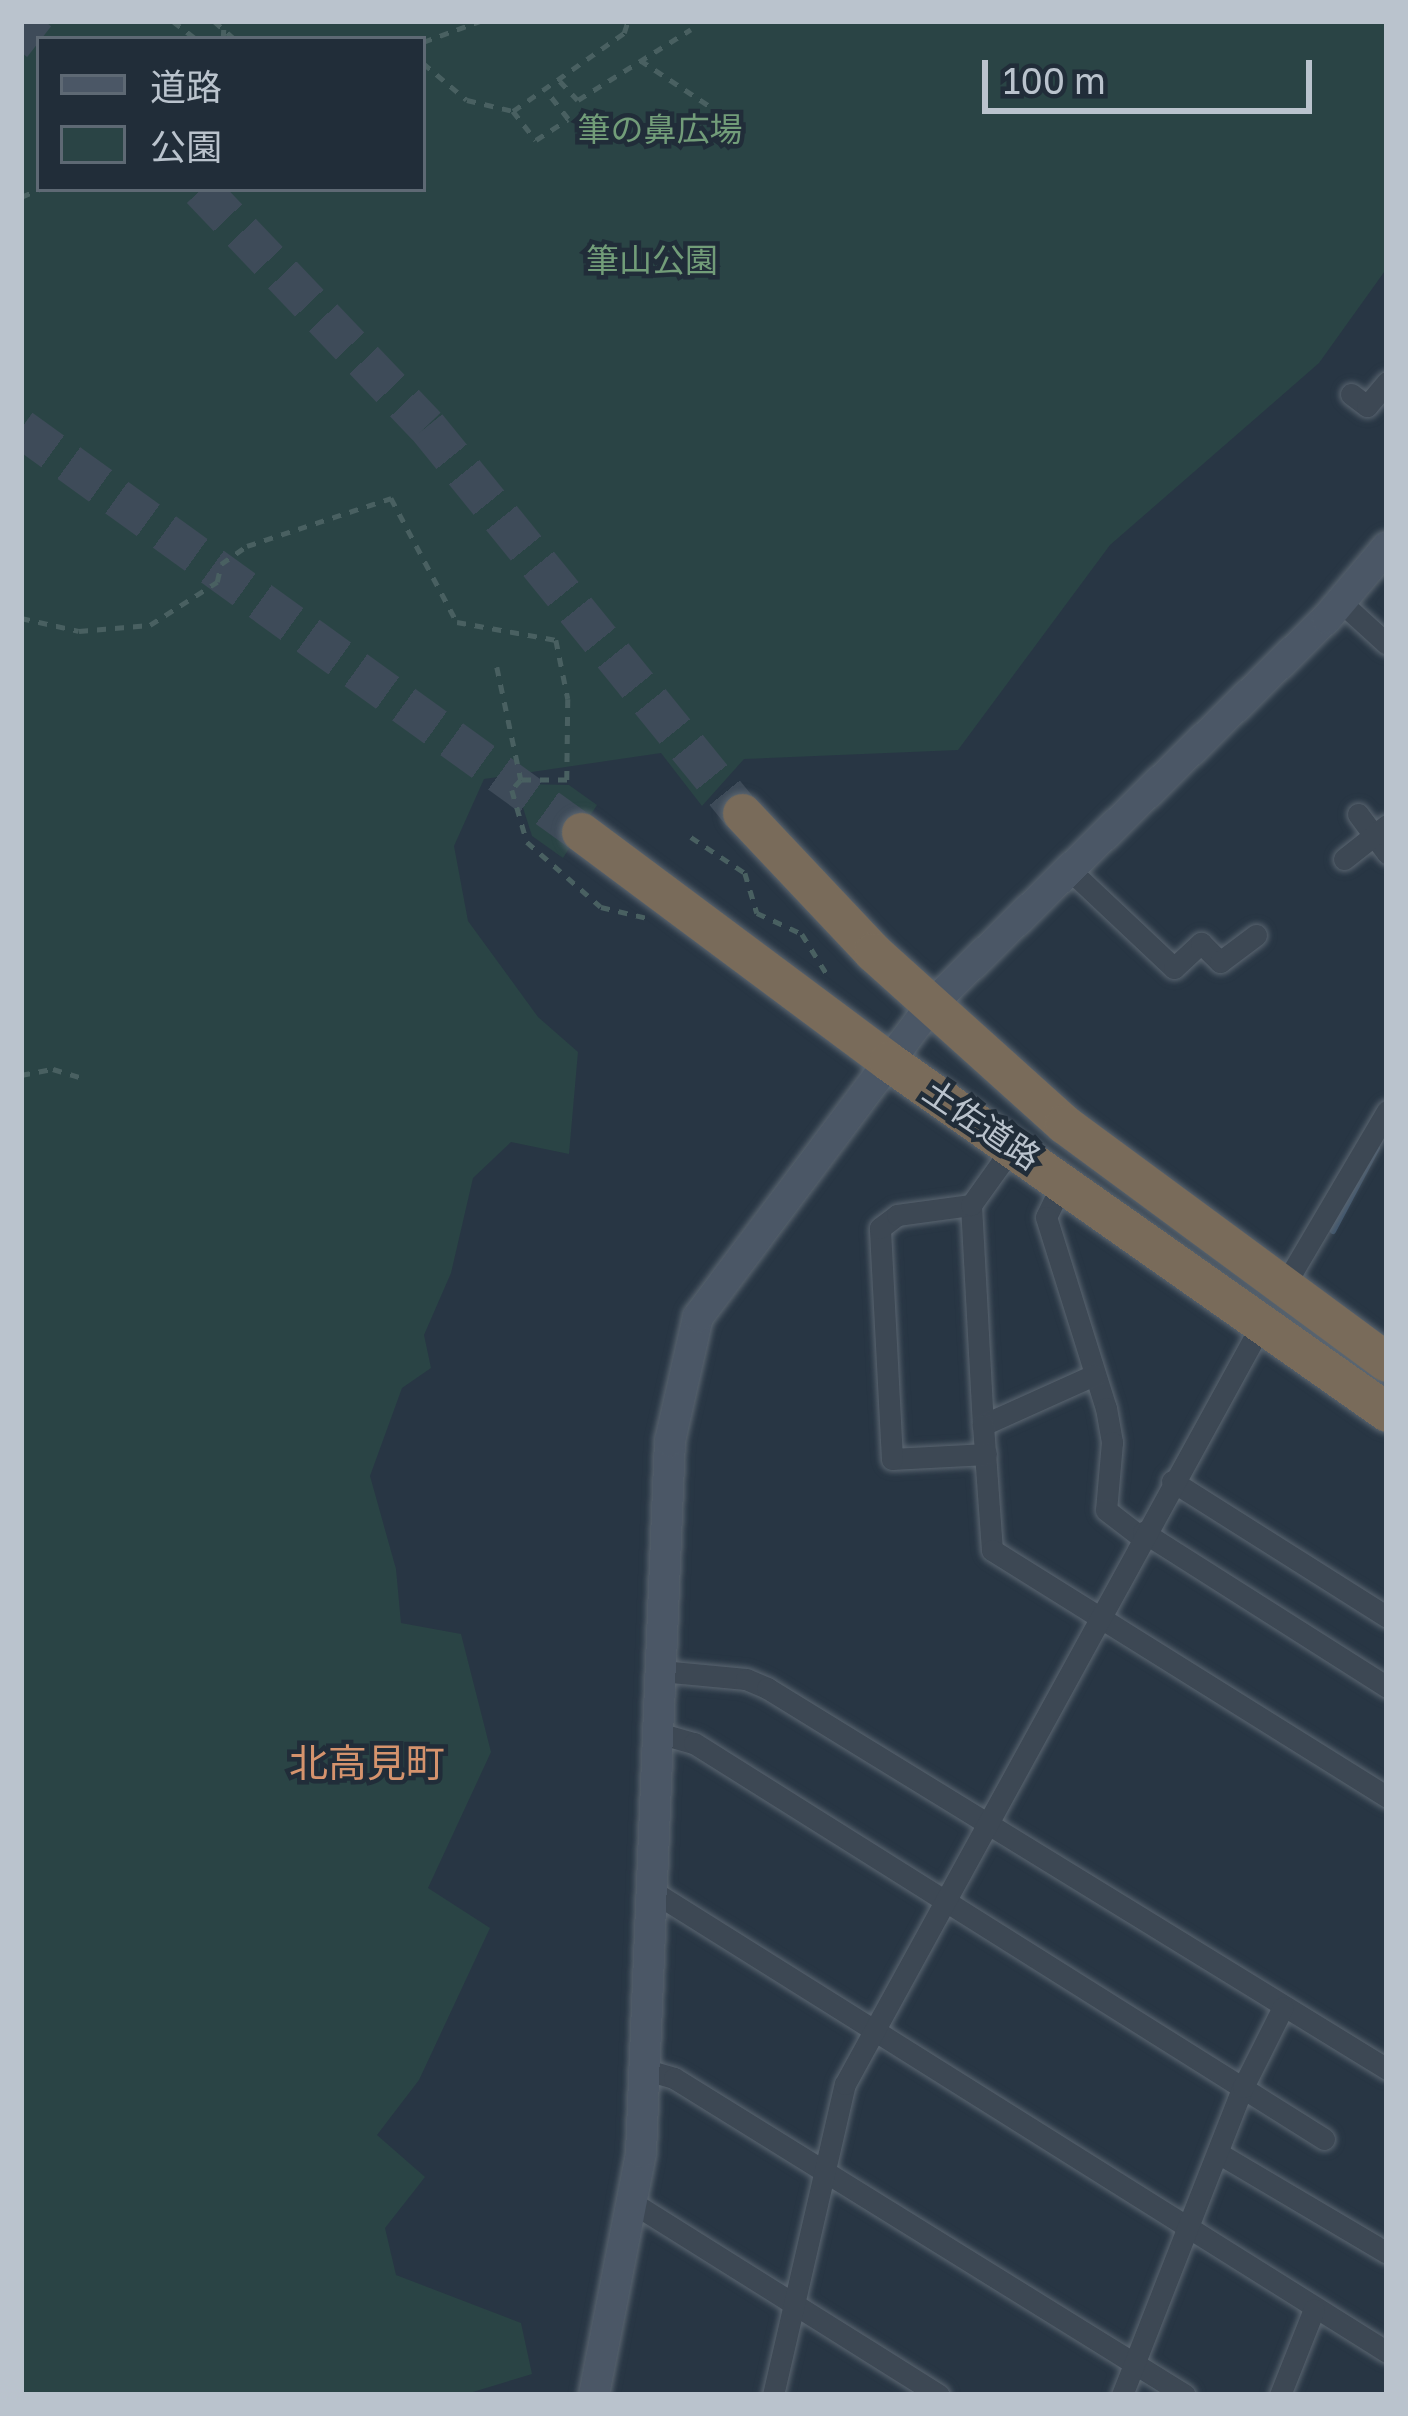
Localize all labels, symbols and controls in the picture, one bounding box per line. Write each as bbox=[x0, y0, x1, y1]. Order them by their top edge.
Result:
legend bbox=[36, 36, 426, 192]
scale bar bbox=[988, 36, 1318, 110]
text: 100 m bbox=[1003, 59, 1106, 102]
text: 道路 bbox=[150, 65, 222, 108]
park label: 筆の鼻広場 bbox=[578, 109, 742, 149]
text: 公園 bbox=[150, 125, 222, 168]
park label: 筆山公園 bbox=[586, 240, 718, 280]
street label: 土佐道路 bbox=[916, 1071, 1048, 1177]
district label: 北高見町 bbox=[289, 1740, 445, 1786]

